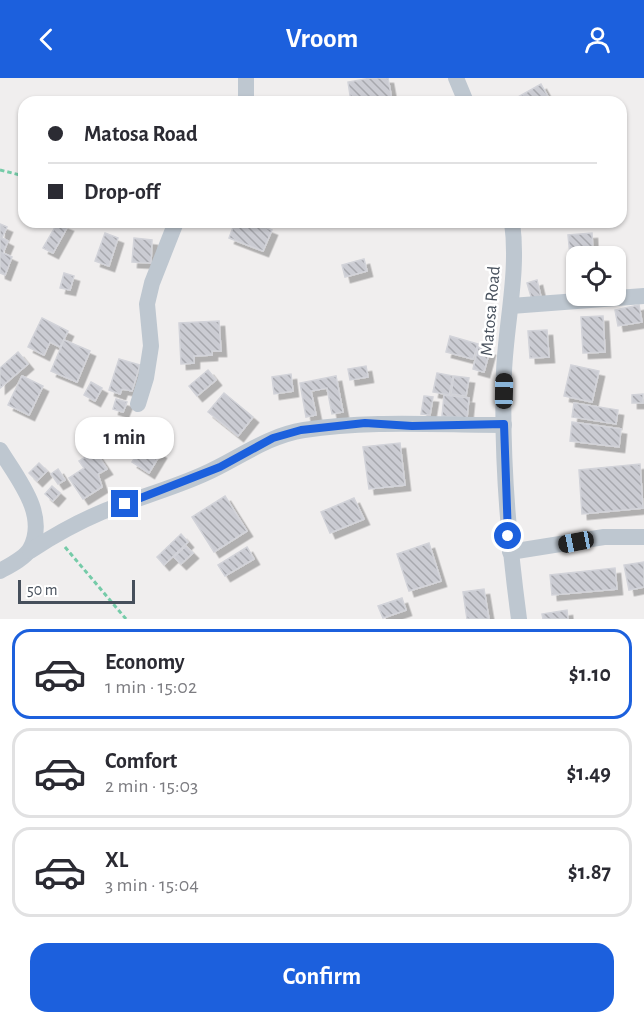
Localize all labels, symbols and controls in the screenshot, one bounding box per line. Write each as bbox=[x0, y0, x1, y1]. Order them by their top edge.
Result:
icon: back bbox=[30, 23, 63, 56]
icon: person bbox=[581, 23, 614, 56]
text: Vroom bbox=[286, 25, 358, 52]
text: Matosa Road bbox=[84, 123, 198, 145]
text: Drop-off bbox=[84, 181, 160, 203]
map controls bbox=[566, 246, 626, 306]
button: locate bbox=[566, 246, 626, 306]
street label: Matosa Road bbox=[478, 265, 504, 357]
car bbox=[495, 373, 513, 409]
callout: 1 min bbox=[76, 417, 174, 459]
text: 1 min bbox=[103, 428, 146, 448]
route end bbox=[111, 490, 138, 517]
route start bbox=[494, 522, 521, 549]
car bbox=[557, 530, 595, 554]
scale bar bbox=[18, 577, 135, 604]
text: 50 m bbox=[27, 582, 58, 598]
icon: car bbox=[33, 647, 87, 701]
text: Economy bbox=[105, 651, 185, 673]
text: $1.10 bbox=[569, 663, 611, 685]
text: 1 min · 15:02 bbox=[105, 677, 197, 697]
icon: car bbox=[33, 746, 87, 800]
text: Comfort bbox=[105, 750, 177, 772]
text: $1.49 bbox=[566, 762, 611, 784]
text: 2 min · 15:03 bbox=[105, 776, 198, 796]
icon: car bbox=[33, 845, 87, 899]
text: XL bbox=[105, 849, 128, 871]
text: $1.87 bbox=[568, 861, 611, 883]
text: 3 min · 15:04 bbox=[105, 875, 199, 895]
button: Confirm bbox=[30, 943, 614, 1012]

